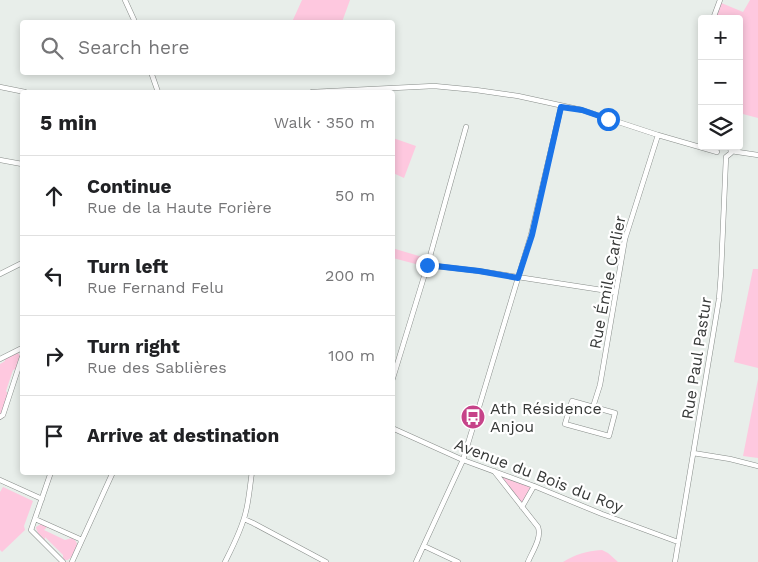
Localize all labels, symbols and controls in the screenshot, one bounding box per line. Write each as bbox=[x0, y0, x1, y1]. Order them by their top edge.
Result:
map controls bbox=[698, 15, 743, 150]
button: + bbox=[698, 15, 743, 60]
search box bbox=[20, 20, 395, 75]
icon: search bbox=[38, 34, 66, 62]
text: Search here bbox=[78, 36, 189, 59]
button: − bbox=[698, 60, 743, 105]
button: layers bbox=[698, 105, 743, 150]
route start bbox=[597, 108, 620, 131]
text: 5 min bbox=[40, 110, 97, 135]
text: Walk · 350 m bbox=[274, 113, 375, 132]
text: Continue bbox=[87, 175, 171, 198]
icon: ahead bbox=[40, 182, 68, 210]
text: 50 m bbox=[335, 186, 375, 205]
text: Rue de la Haute Forière bbox=[87, 198, 272, 217]
street label: Rue Émile Carlier bbox=[585, 213, 630, 351]
route end bbox=[416, 254, 439, 277]
text: Turn left bbox=[87, 255, 168, 278]
icon: left bbox=[40, 262, 68, 290]
text: 200 m bbox=[325, 266, 375, 285]
text: Rue Fernand Felu bbox=[87, 278, 224, 297]
street label: Rue Paul Pastur bbox=[677, 295, 716, 421]
text: Turn right bbox=[87, 335, 180, 358]
icon: right bbox=[40, 342, 68, 370]
text: 100 m bbox=[328, 346, 375, 365]
text: Rue des Sablières bbox=[87, 358, 227, 377]
place label: Ath Résidence Anjou bbox=[490, 399, 602, 436]
bus stop icon: Ath Résidence Anjou bbox=[460, 404, 486, 430]
icon: arrive bbox=[40, 422, 68, 450]
text: Arrive at destination bbox=[87, 424, 279, 447]
street label: Avenue du Bois du Roy bbox=[452, 435, 626, 517]

